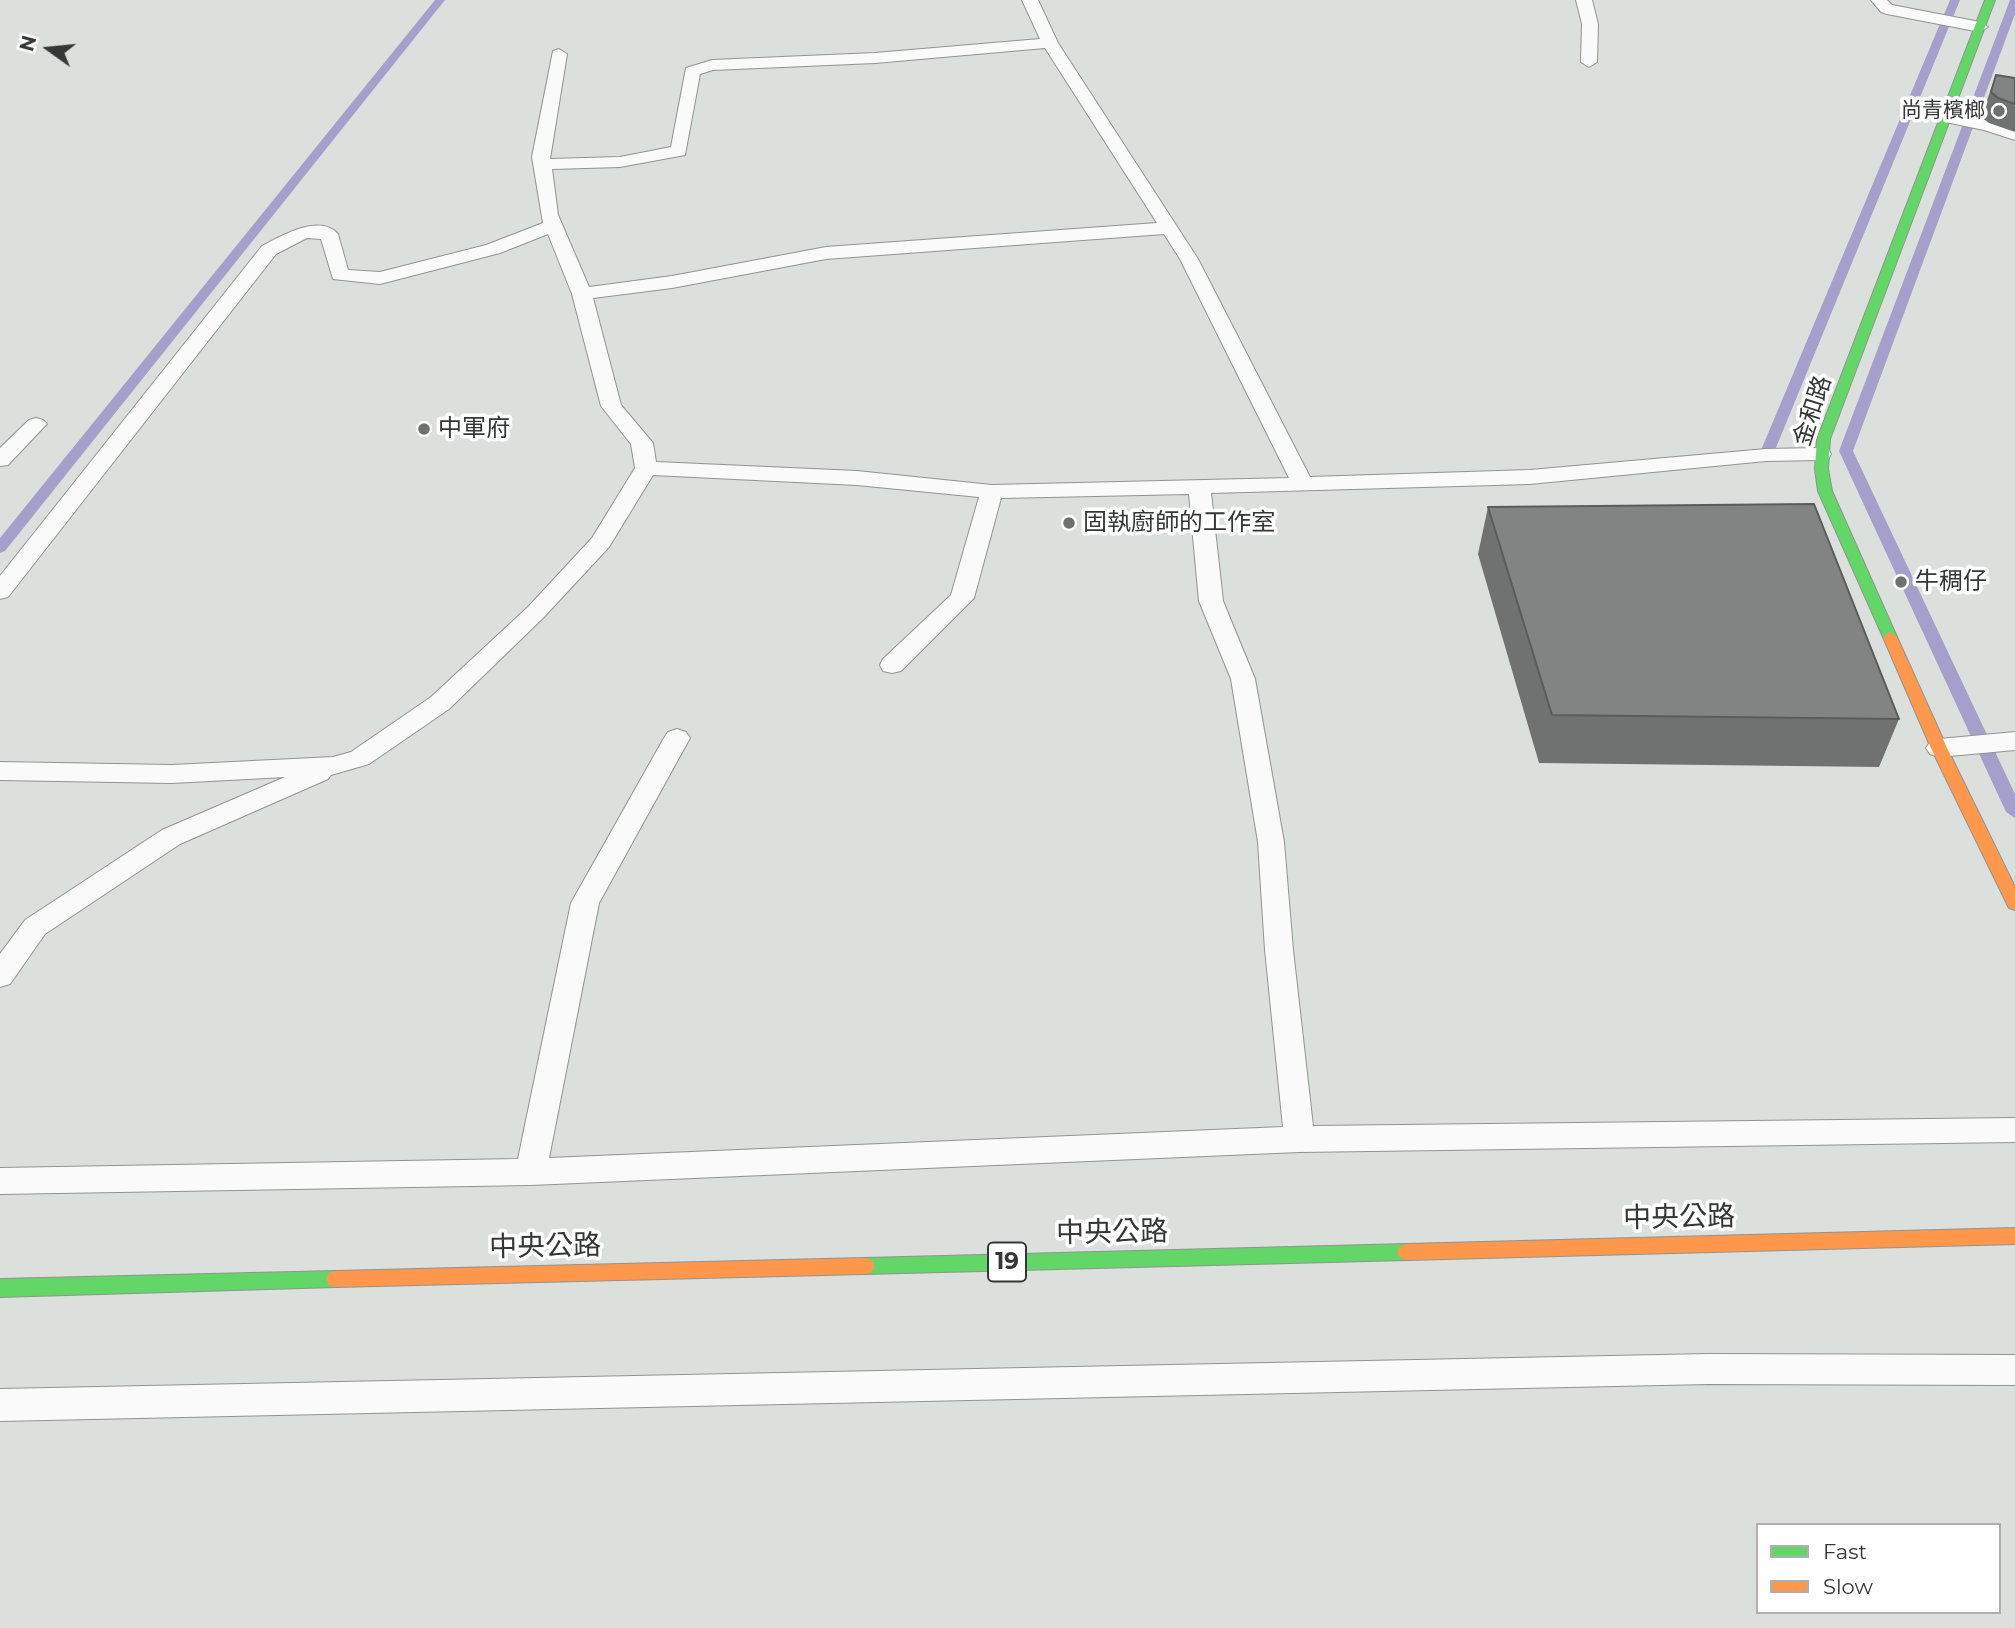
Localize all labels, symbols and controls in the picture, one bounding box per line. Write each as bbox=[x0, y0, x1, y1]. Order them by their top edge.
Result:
north arrow bbox=[14, 14, 84, 84]
text: N bbox=[15, 33, 41, 54]
place label: 尚青檳榔 bbox=[1901, 98, 1985, 124]
marker: 尚青檳榔 bbox=[1991, 103, 2007, 119]
street label: 金和路 bbox=[1788, 372, 1838, 450]
place label: 中軍府 bbox=[438, 415, 510, 443]
marker: 中軍府 bbox=[416, 421, 432, 437]
place label: 固執廚師的工作室 bbox=[1083, 509, 1275, 537]
marker: 固執廚師的工作室 bbox=[1061, 515, 1077, 531]
place label: 牛稠仔 bbox=[1915, 568, 1987, 596]
marker: 牛稠仔 bbox=[1893, 574, 1909, 590]
street label: 中央公路 bbox=[1623, 1200, 1735, 1236]
street label: 中央公路 bbox=[1056, 1215, 1168, 1251]
street label: 中央公路 bbox=[489, 1229, 601, 1265]
road number: 19 bbox=[988, 1242, 1026, 1282]
legend bbox=[1756, 1523, 2001, 1614]
text: Fast bbox=[1823, 1539, 1867, 1564]
text: Slow bbox=[1823, 1574, 1873, 1599]

